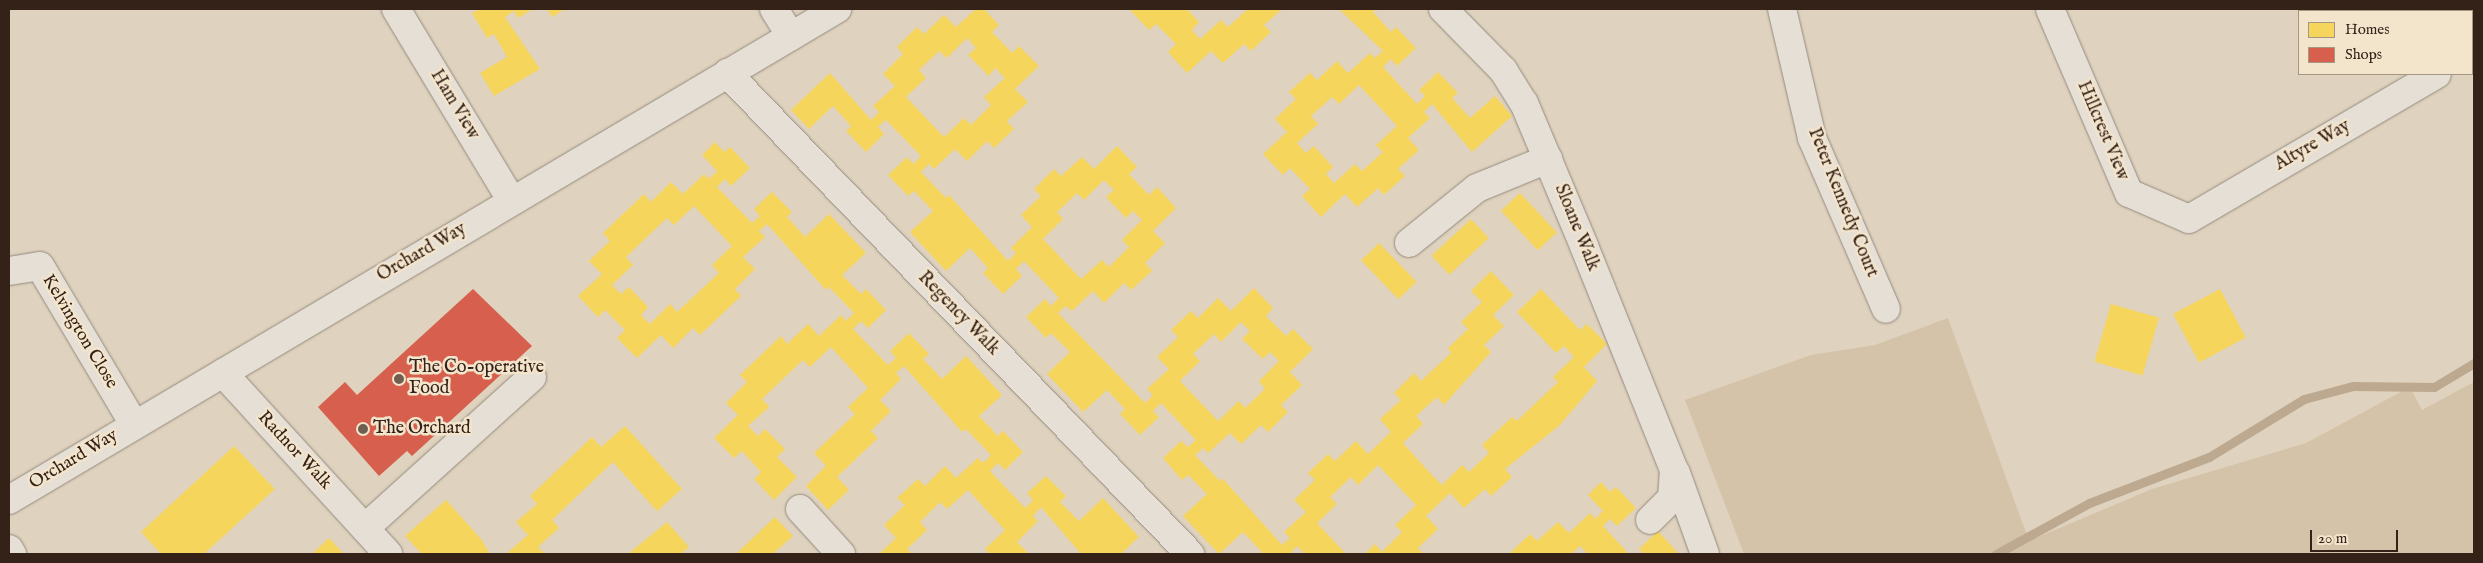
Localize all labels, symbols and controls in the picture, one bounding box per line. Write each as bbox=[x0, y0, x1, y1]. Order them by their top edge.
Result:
legend bbox=[2298, 10, 2473, 75]
text: Homes bbox=[2345, 20, 2389, 39]
text: Shops bbox=[2345, 45, 2382, 64]
street label: Ham View bbox=[425, 66, 483, 144]
street label: Hillcrest View bbox=[2071, 78, 2133, 184]
street label: Altyre Way bbox=[2271, 116, 2355, 176]
street label: Peter Kennedy Court bbox=[1802, 125, 1882, 281]
street label: Sloane Walk bbox=[1549, 181, 1603, 275]
street label: Orchard Way bbox=[374, 219, 470, 287]
street label: Regency Walk bbox=[913, 268, 1003, 360]
street label: Kelvington Close bbox=[36, 271, 122, 393]
place label: The Co-operative Food bbox=[409, 358, 544, 400]
marker: The Co-operative Food bbox=[393, 373, 405, 385]
street label: Radnor Walk bbox=[252, 407, 336, 495]
place label: The Orchard bbox=[373, 418, 471, 440]
marker: The Orchard bbox=[357, 423, 369, 435]
street label: Orchard Way bbox=[26, 425, 122, 495]
scale bar bbox=[2313, 520, 2400, 552]
text: 20 m bbox=[2318, 529, 2347, 548]

